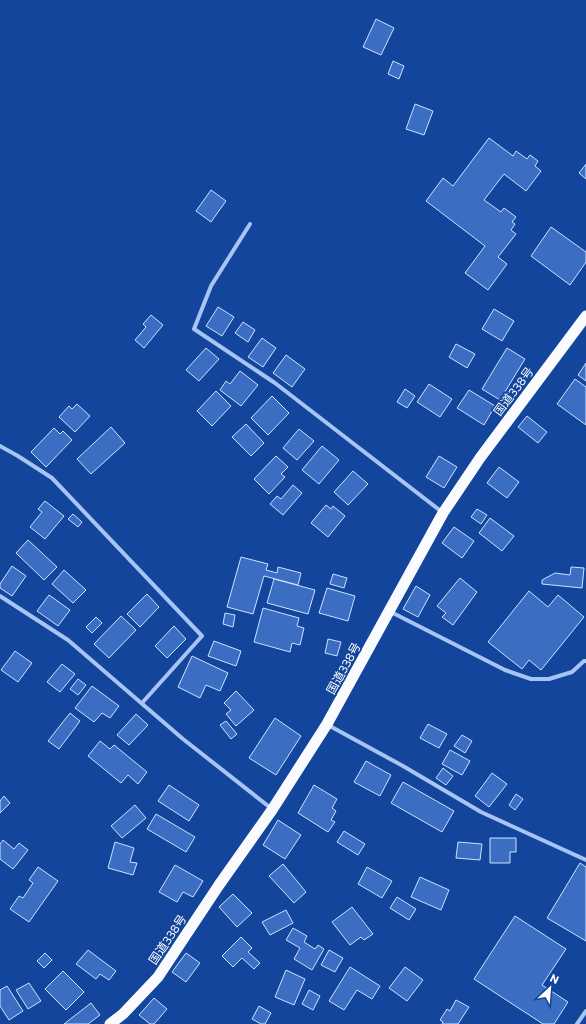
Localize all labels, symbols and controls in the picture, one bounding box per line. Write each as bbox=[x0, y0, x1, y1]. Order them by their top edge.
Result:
street label: 国道338号 bbox=[490, 364, 536, 418]
street label: 国道338号 bbox=[323, 640, 363, 696]
street label: 国道338号 bbox=[145, 911, 189, 967]
north arrow bbox=[530, 968, 570, 1008]
text: N bbox=[548, 971, 561, 986]

